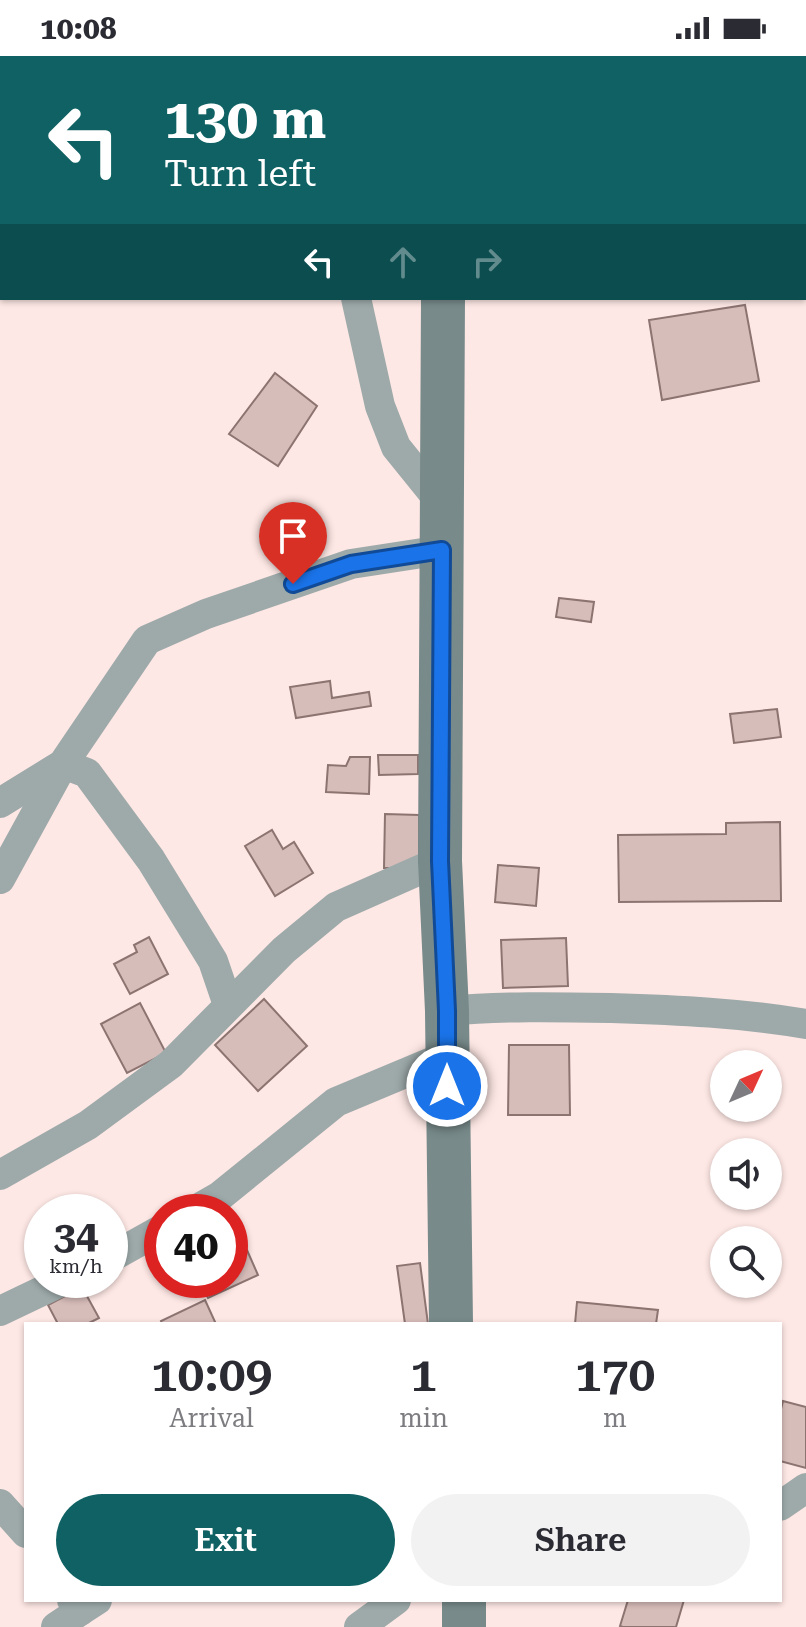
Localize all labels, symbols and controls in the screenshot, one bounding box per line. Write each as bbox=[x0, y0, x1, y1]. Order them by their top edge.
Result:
text: 10:08 bbox=[40, 11, 117, 46]
text: 130 m bbox=[164, 86, 326, 152]
icon: left bbox=[32, 88, 136, 192]
text: Turn left bbox=[164, 153, 316, 195]
icon: left bbox=[297, 240, 341, 284]
icon: ahead bbox=[381, 240, 425, 284]
icon: right bbox=[465, 240, 509, 284]
pin bbox=[259, 502, 327, 584]
icon: arrive bbox=[271, 514, 315, 558]
position arrow bbox=[405, 1044, 489, 1128]
north arrow bbox=[710, 1050, 782, 1122]
map controls bbox=[710, 1050, 782, 1298]
button: sound bbox=[710, 1138, 782, 1210]
speed limit sign: 40 bbox=[144, 1194, 248, 1298]
text: 34 bbox=[54, 1212, 98, 1259]
button: search bbox=[710, 1226, 782, 1298]
text: km/h bbox=[49, 1254, 103, 1278]
text: 10:09 bbox=[151, 1347, 272, 1403]
text: 1 bbox=[410, 1347, 437, 1403]
text: 170 bbox=[575, 1347, 655, 1403]
text: Arrival bbox=[169, 1403, 254, 1433]
text: min bbox=[399, 1403, 448, 1433]
text: m bbox=[603, 1403, 627, 1433]
button: Exit bbox=[56, 1494, 395, 1586]
button: Share bbox=[411, 1494, 750, 1586]

